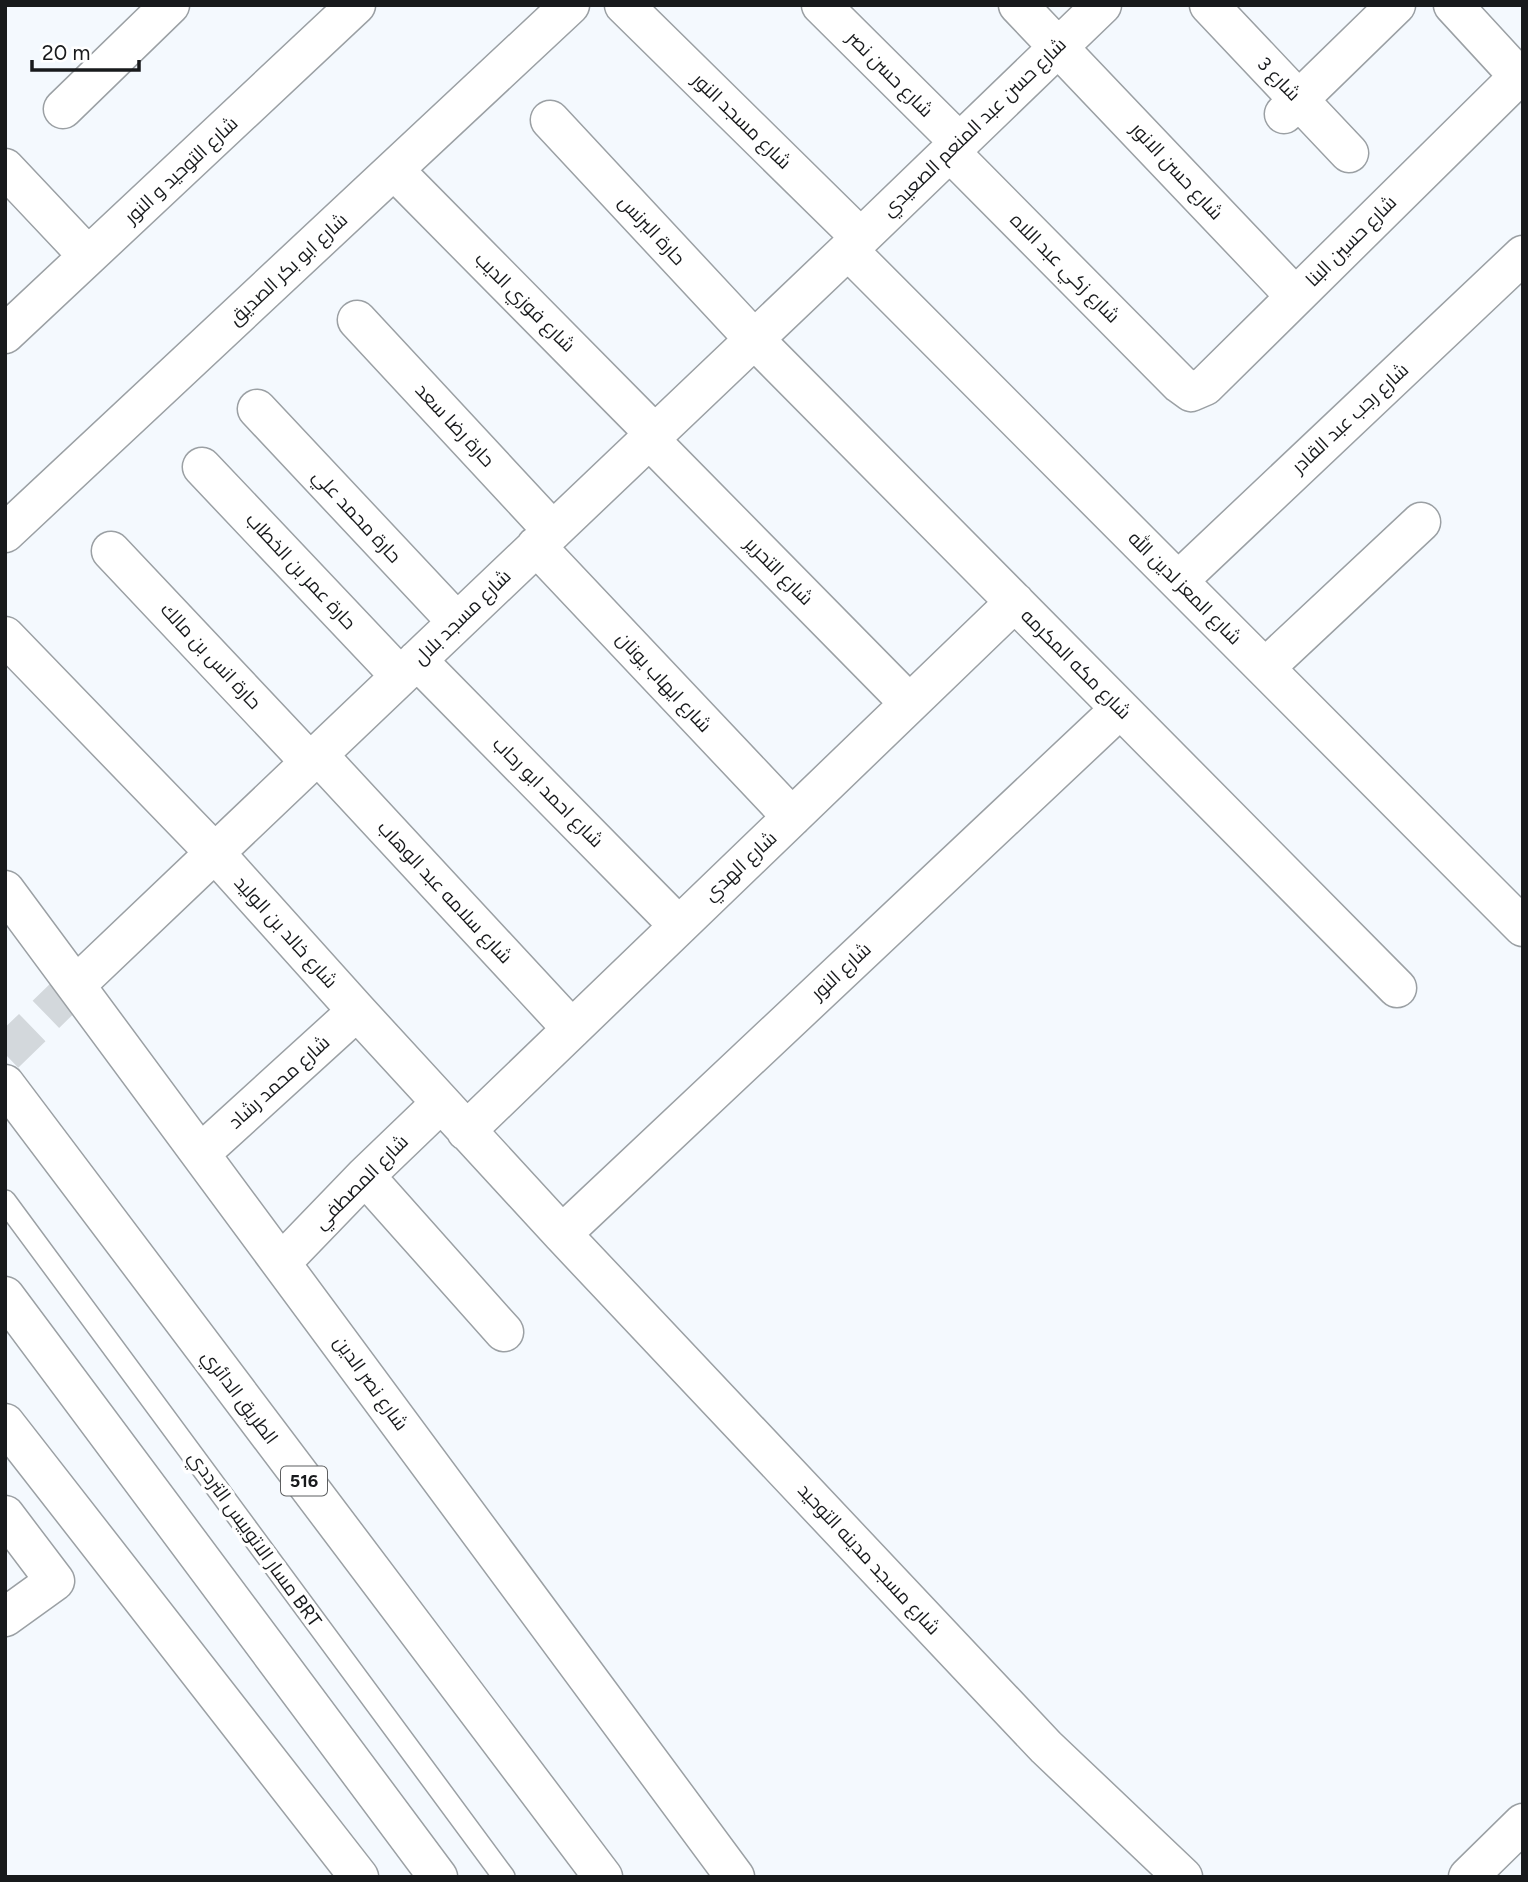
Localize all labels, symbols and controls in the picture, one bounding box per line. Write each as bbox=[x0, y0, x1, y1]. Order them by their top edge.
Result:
street label: شارع حسن نصر bbox=[840, 25, 938, 123]
scale bar bbox=[32, 28, 138, 72]
street label: شارع حسن عبد المنعم الصعيدي bbox=[877, 33, 1073, 223]
text: 20 m bbox=[42, 40, 90, 65]
street label: شارع 3 bbox=[1251, 52, 1305, 107]
street label: شارع مسجد النور bbox=[686, 67, 796, 175]
street label: شارع التوحيد و النور bbox=[119, 112, 244, 230]
street label: شارع حسن الانور bbox=[1124, 117, 1228, 226]
street label: حارة البرنس bbox=[614, 190, 690, 270]
street label: شارع حسين البنا bbox=[1301, 191, 1403, 293]
street label: شارع ابو بكر الصديق bbox=[224, 208, 354, 331]
street label: شارع زكي عبد اللاه bbox=[1003, 208, 1125, 330]
street label: شارع فوزي الديب bbox=[468, 247, 580, 359]
street label: شارع رجب عبد القادر bbox=[1286, 358, 1414, 480]
street label: حارة رضا سعد bbox=[411, 378, 499, 472]
street label: حارة محمد علي bbox=[306, 464, 406, 570]
street label: حارة عمر بن الخطاب bbox=[241, 508, 361, 634]
street label: شارع المعز لدين الله bbox=[1122, 526, 1247, 651]
street label: شارع التحرير bbox=[738, 531, 818, 611]
street label: شارع مسجد بلال bbox=[408, 565, 517, 671]
street label: حارة انس بن مالك bbox=[156, 598, 266, 714]
street label: شارع مكه المكرمه bbox=[1015, 604, 1136, 725]
street label: شارع ايهاب يونان bbox=[610, 627, 716, 738]
street label: شارع احمد ابو رحاب bbox=[487, 732, 608, 853]
street label: شارع سلامه عبد الوهاب bbox=[371, 816, 517, 969]
street label: شارع الهدي bbox=[699, 826, 783, 908]
street label: شارع خالد بن الوليد bbox=[228, 871, 342, 994]
street label: شارع النور bbox=[806, 938, 877, 1007]
street label: شارع محمد رشاد bbox=[224, 1031, 336, 1135]
street label: شارع المصطفي bbox=[309, 1130, 415, 1236]
street label: شارع نصر الدين bbox=[327, 1331, 413, 1436]
street label: الطريق الدائري bbox=[195, 1345, 283, 1450]
street label: مسار الاتوبيس الترددي BRT bbox=[181, 1447, 327, 1634]
road number: 516 bbox=[281, 1466, 327, 1496]
street label: شارع مسجد مدينه التوحيد bbox=[792, 1479, 945, 1641]

